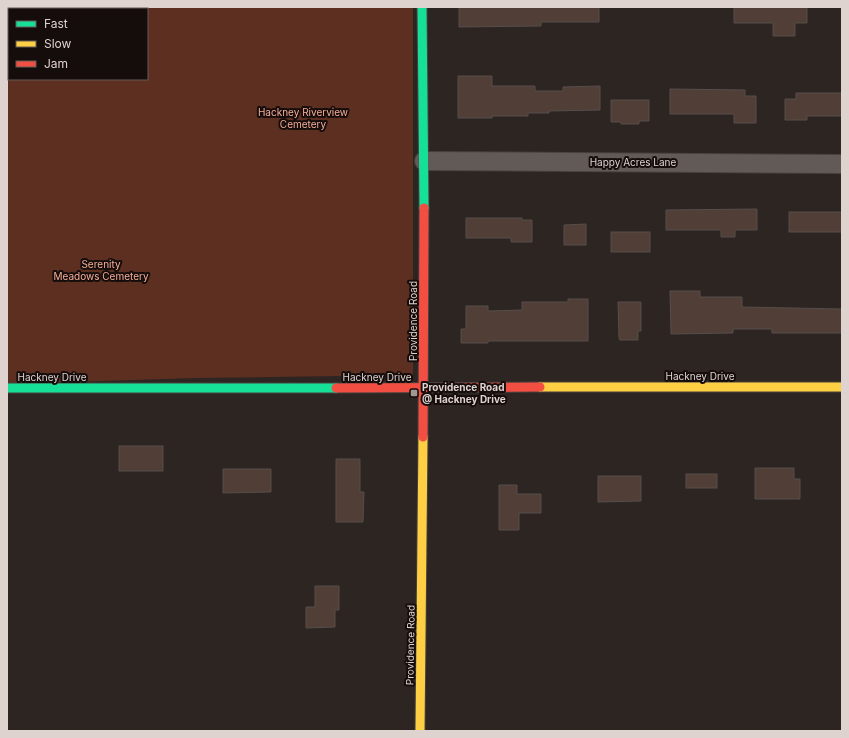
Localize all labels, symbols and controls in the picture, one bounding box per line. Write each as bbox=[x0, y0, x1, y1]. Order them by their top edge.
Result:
legend bbox=[8, 8, 148, 80]
text: Fast bbox=[44, 16, 68, 31]
text: Slow bbox=[44, 36, 72, 51]
text: Jam bbox=[44, 56, 68, 71]
park label: Hackney Riverview Cemetery bbox=[258, 106, 348, 130]
street label: Happy Acres Lane bbox=[590, 156, 677, 168]
park label: Serenity Meadows Cemetery bbox=[53, 258, 149, 282]
street label: Providence Road bbox=[407, 281, 419, 361]
street label: Hackney Drive bbox=[665, 370, 735, 382]
street label: Hackney Drive bbox=[17, 371, 87, 383]
street label: Hackney Drive bbox=[342, 371, 412, 383]
place label: Providence Road @ Hackney Drive bbox=[422, 381, 506, 406]
marker: Providence Road @ Hackney Drive bbox=[409, 388, 419, 398]
street label: Providence Road bbox=[403, 605, 417, 685]

